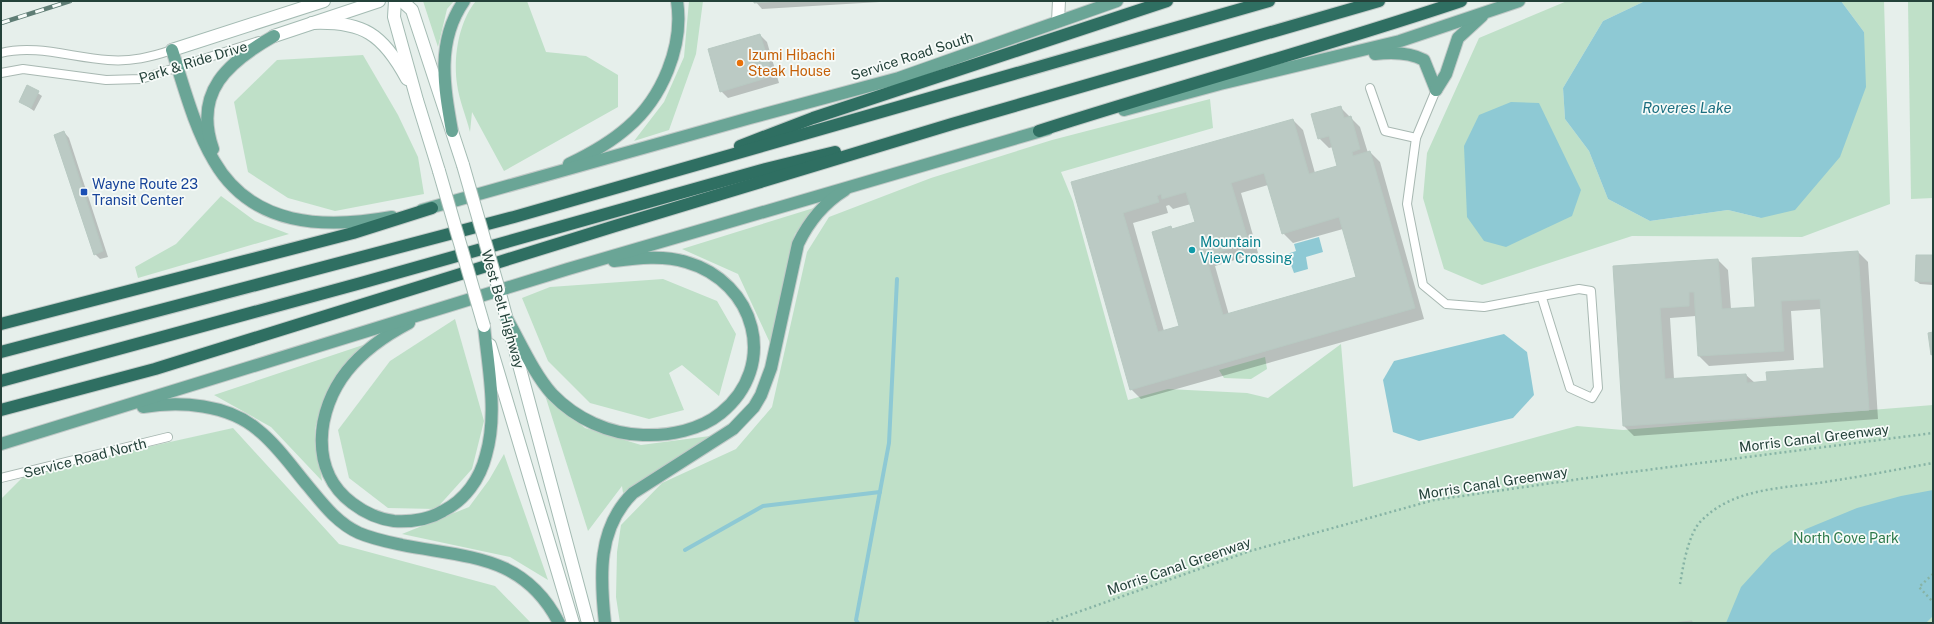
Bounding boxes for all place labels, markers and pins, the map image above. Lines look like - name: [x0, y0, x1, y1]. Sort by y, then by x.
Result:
- place label: Izumi Hibachi Steak House: [748, 47, 835, 79]
- marker: Izumi Hibachi Steak House: [735, 58, 745, 68]
- place label: Wayne Route 23 Transit Center: [92, 176, 198, 208]
- marker: Wayne Route 23 Transit Center: [79, 187, 89, 197]
- place label: Mountain View Crossing: [1200, 234, 1293, 266]
- marker: Mountain View Crossing: [1187, 245, 1197, 255]

